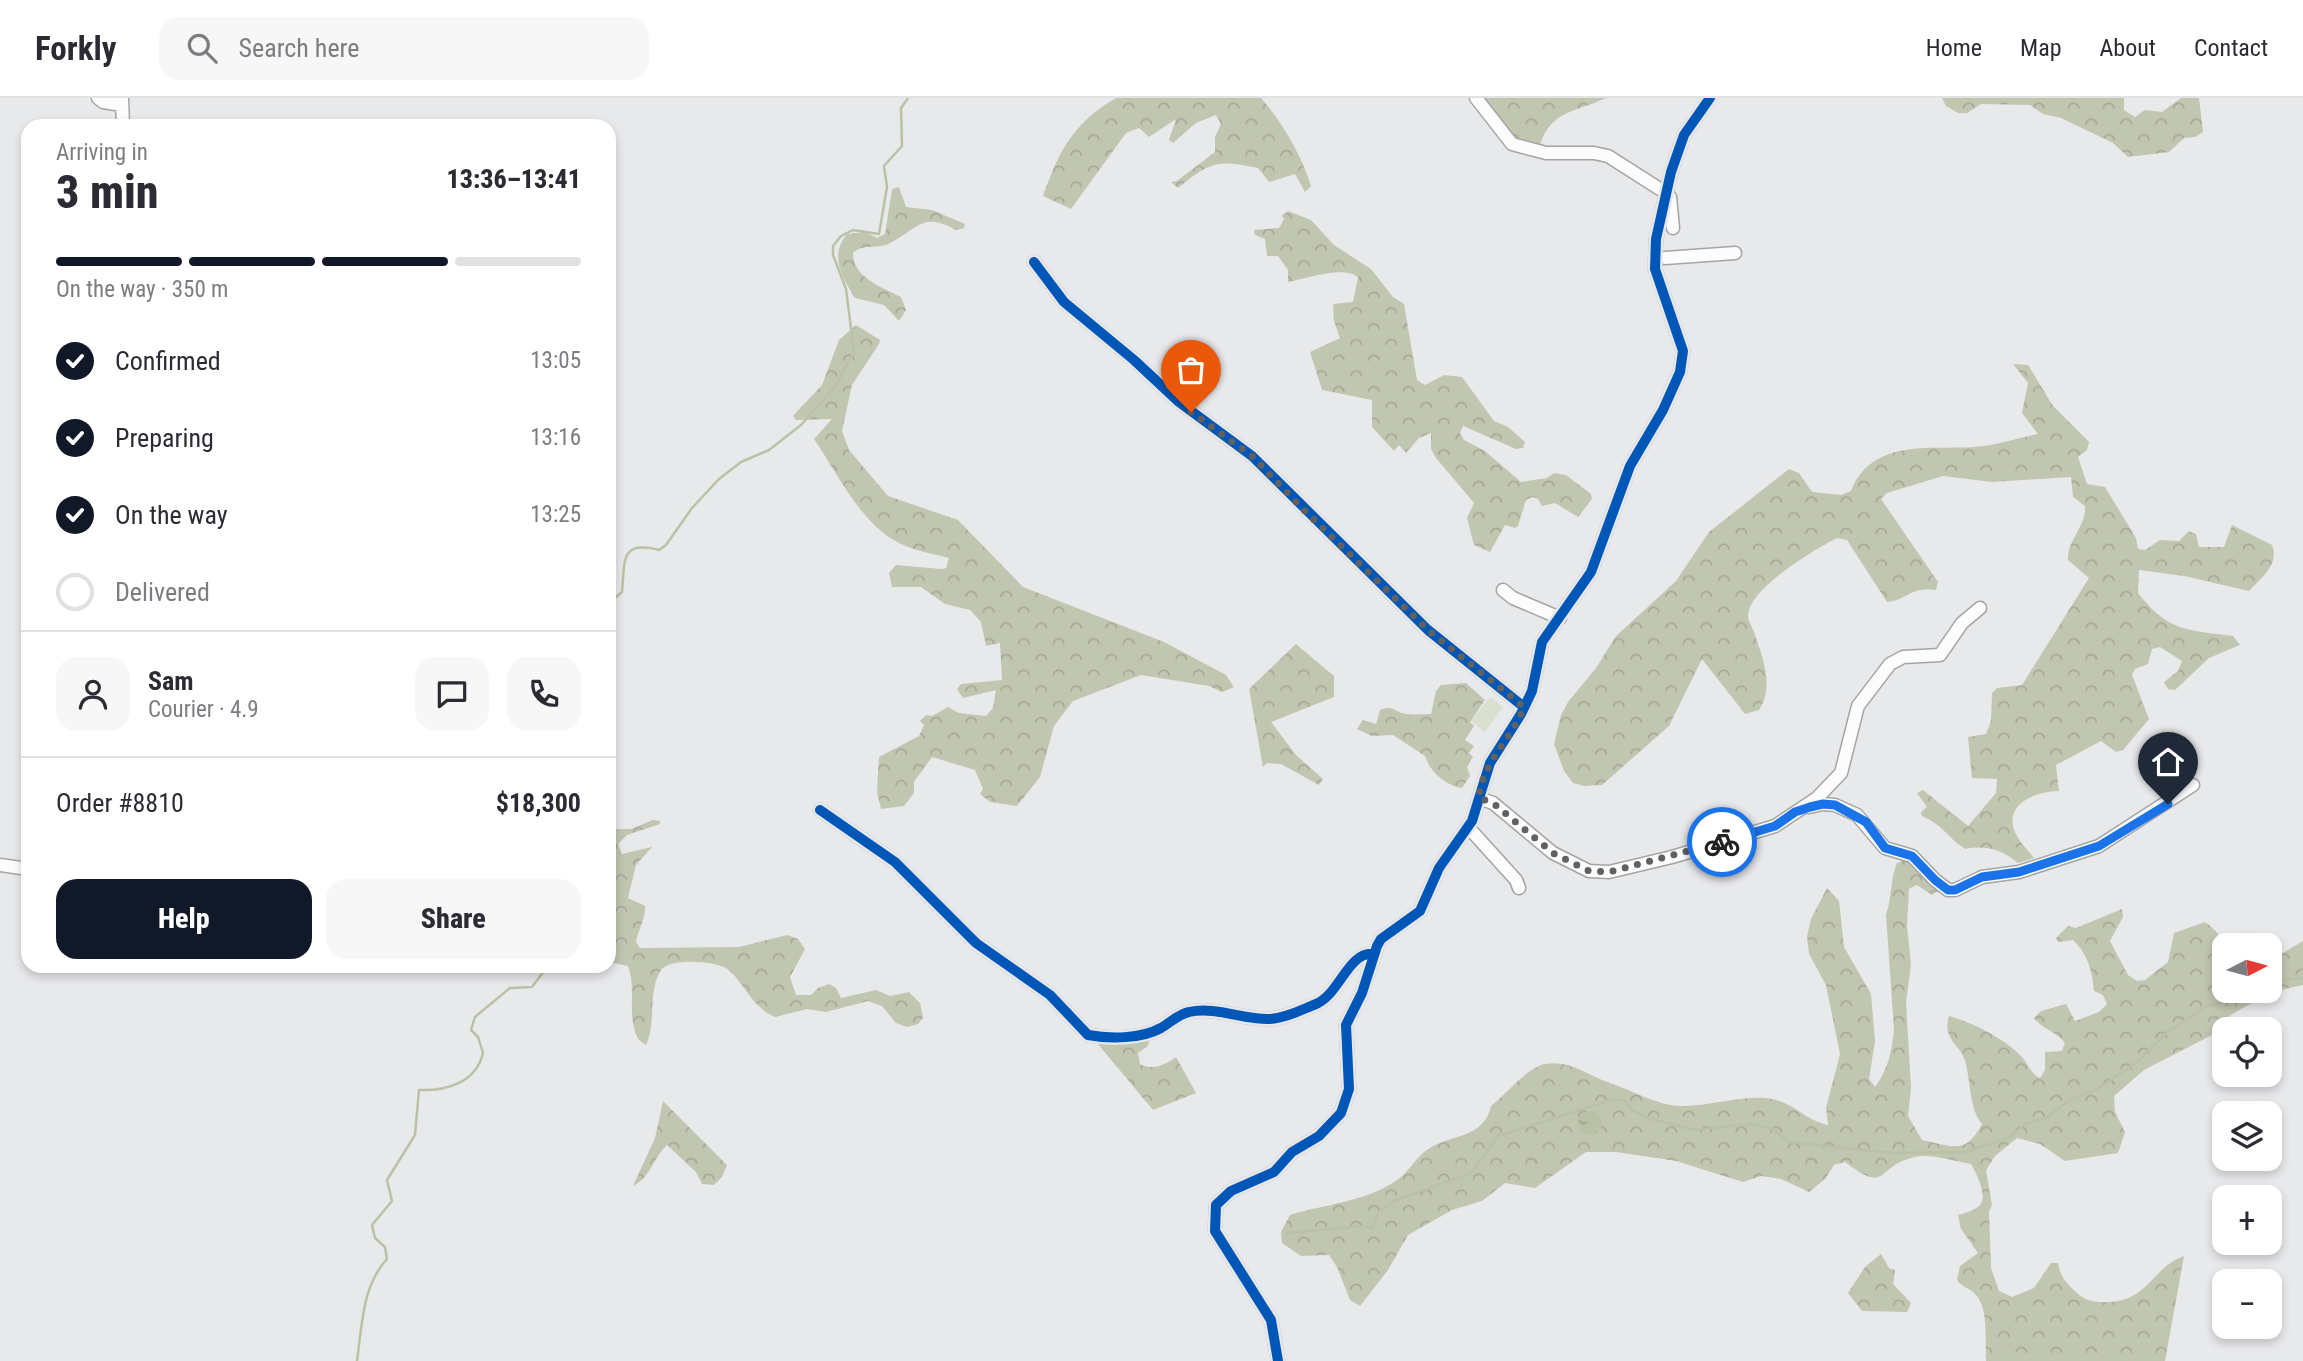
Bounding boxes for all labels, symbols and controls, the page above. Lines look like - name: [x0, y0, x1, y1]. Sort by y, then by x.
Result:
- search box: [159, 17, 649, 80]
- text: Forkly: [35, 29, 117, 68]
- icon: search: [183, 29, 221, 67]
- text: Search here: [239, 33, 359, 63]
- text: Home: [1926, 34, 1982, 62]
- text: Map: [2020, 34, 2062, 62]
- text: About: [2100, 34, 2156, 62]
- text: Contact: [2194, 34, 2268, 62]
- text: Arriving in: [56, 139, 148, 166]
- text: 13:36–13:41: [447, 164, 581, 194]
- text: 3 min: [56, 165, 159, 219]
- text: On the way · 350 m: [56, 276, 228, 303]
- pin: [1161, 340, 1221, 412]
- icon: check: [56, 342, 94, 380]
- text: Confirmed: [115, 346, 221, 376]
- text: 13:05: [530, 347, 581, 374]
- icon: bag: [1172, 351, 1210, 389]
- icon: check: [56, 419, 94, 457]
- text: Preparing: [115, 423, 214, 453]
- text: 13:16: [530, 424, 581, 451]
- icon: check: [56, 496, 94, 534]
- text: On the way: [115, 500, 228, 530]
- text: 13:25: [530, 501, 581, 528]
- text: Delivered: [115, 577, 210, 607]
- button: person: [56, 657, 130, 731]
- button: chat: [415, 657, 489, 731]
- button: phone: [507, 657, 581, 731]
- text: Sam: [148, 666, 194, 696]
- text: Courier · 4.9: [148, 696, 259, 723]
- pin: [2138, 732, 2198, 804]
- icon: home: [2149, 743, 2187, 781]
- text: Order #8810: [56, 788, 184, 818]
- text: $18,300: [496, 788, 581, 818]
- courier: [1687, 807, 1757, 877]
- icon: bike: [1703, 823, 1741, 861]
- button: Help: [56, 879, 312, 959]
- button: Share: [326, 879, 581, 959]
- north arrow: [2212, 933, 2282, 1003]
- map controls: [2212, 933, 2282, 1339]
- button: locate: [2212, 1017, 2282, 1087]
- button: layers: [2212, 1101, 2282, 1171]
- button: +: [2212, 1185, 2282, 1255]
- button: −: [2212, 1269, 2282, 1339]

